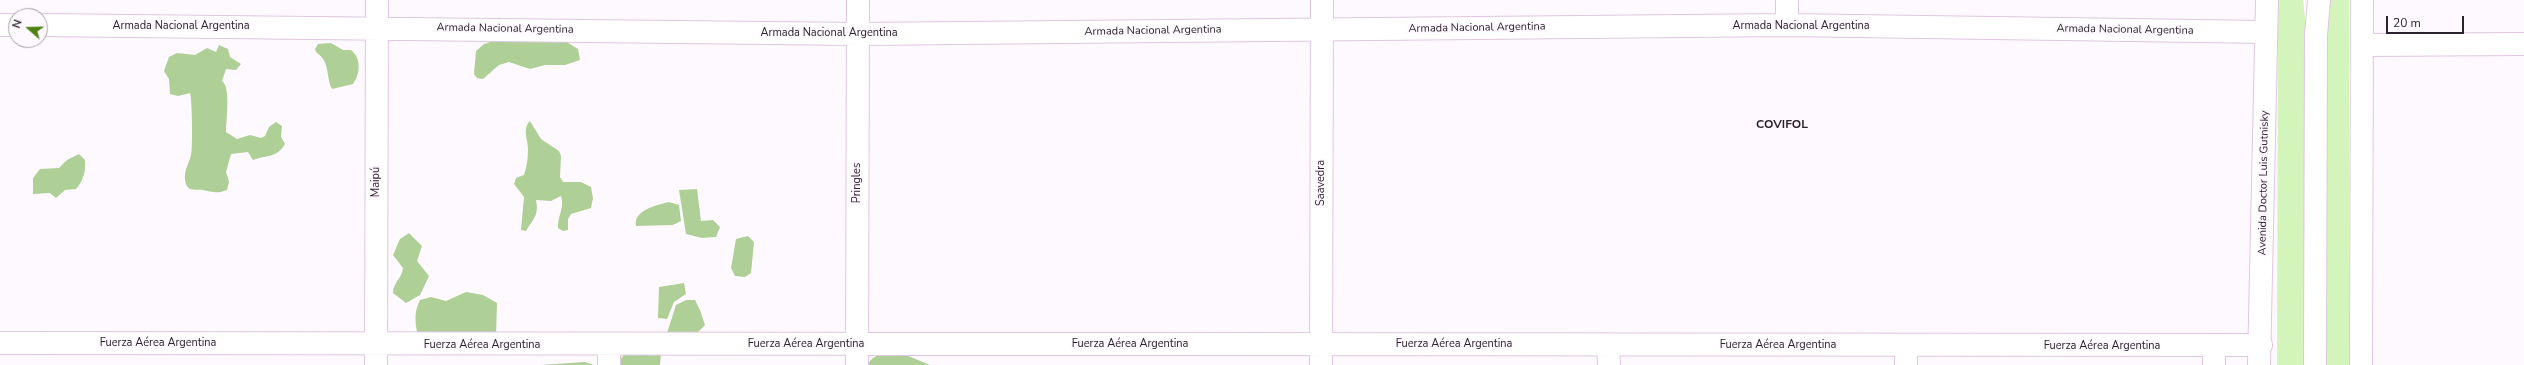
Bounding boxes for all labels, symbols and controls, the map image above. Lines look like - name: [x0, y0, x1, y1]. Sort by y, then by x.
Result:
- north arrow: [8, 8, 48, 48]
- scale bar: [2388, 8, 2466, 34]
- text: 20 m: [2393, 15, 2421, 31]
- text: N: [9, 18, 26, 31]
- street label: Armada Nacional Argentina: [112, 19, 250, 33]
- street label: Armada Nacional Argentina: [1732, 19, 1870, 33]
- street label: Armada Nacional Argentina: [1408, 20, 1546, 36]
- street label: Armada Nacional Argentina: [436, 21, 574, 37]
- street label: Armada Nacional Argentina: [2056, 22, 2194, 38]
- street label: Armada Nacional Argentina: [1084, 23, 1222, 39]
- street label: Armada Nacional Argentina: [760, 26, 898, 40]
- street label: Avenida Doctor Luis Gutnisky: [2256, 110, 2272, 256]
- district label: COVIFOL: [1756, 118, 1808, 132]
- street label: Saavedra: [1314, 160, 1328, 206]
- street label: Pringles: [850, 163, 864, 203]
- street label: Maipú: [369, 167, 383, 197]
- street label: Fuerza Aérea Argentina: [100, 336, 216, 350]
- street label: Fuerza Aérea Argentina: [748, 337, 864, 351]
- street label: Fuerza Aérea Argentina: [1072, 337, 1188, 351]
- street label: Fuerza Aérea Argentina: [1396, 337, 1512, 351]
- street label: Fuerza Aérea Argentina: [424, 338, 540, 352]
- street label: Fuerza Aérea Argentina: [1720, 338, 1836, 352]
- street label: Fuerza Aérea Argentina: [2044, 339, 2160, 353]

